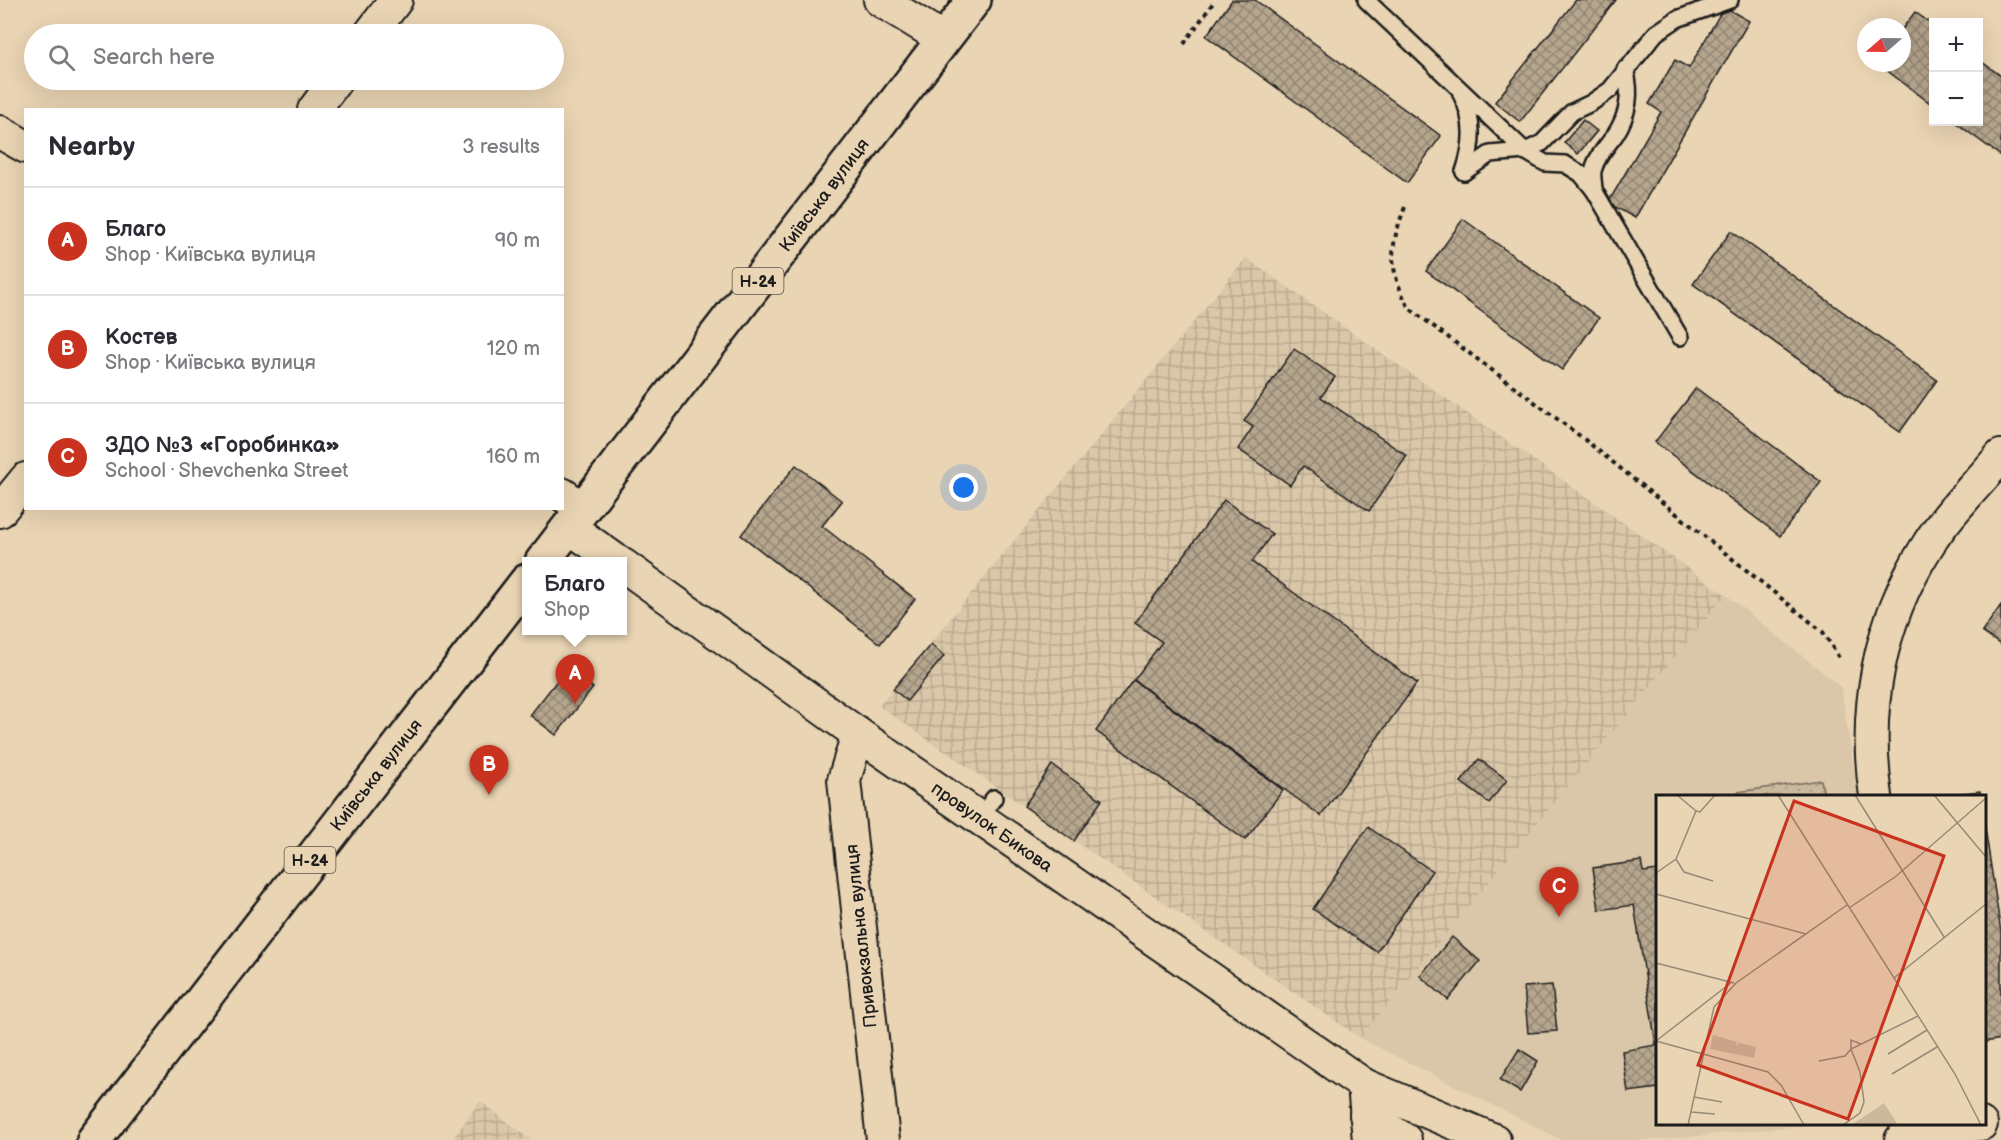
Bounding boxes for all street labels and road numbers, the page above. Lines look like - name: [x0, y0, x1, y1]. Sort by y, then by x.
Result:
- street label: Київська вулиця: [775, 134, 874, 256]
- road number: Н-24: [732, 268, 783, 294]
- street label: Київська вулиця: [326, 715, 427, 836]
- street label: провулок Бикова: [927, 778, 1057, 877]
- street label: Привокзальна вулиця: [841, 843, 882, 1029]
- road number: Н-24: [284, 847, 336, 873]

